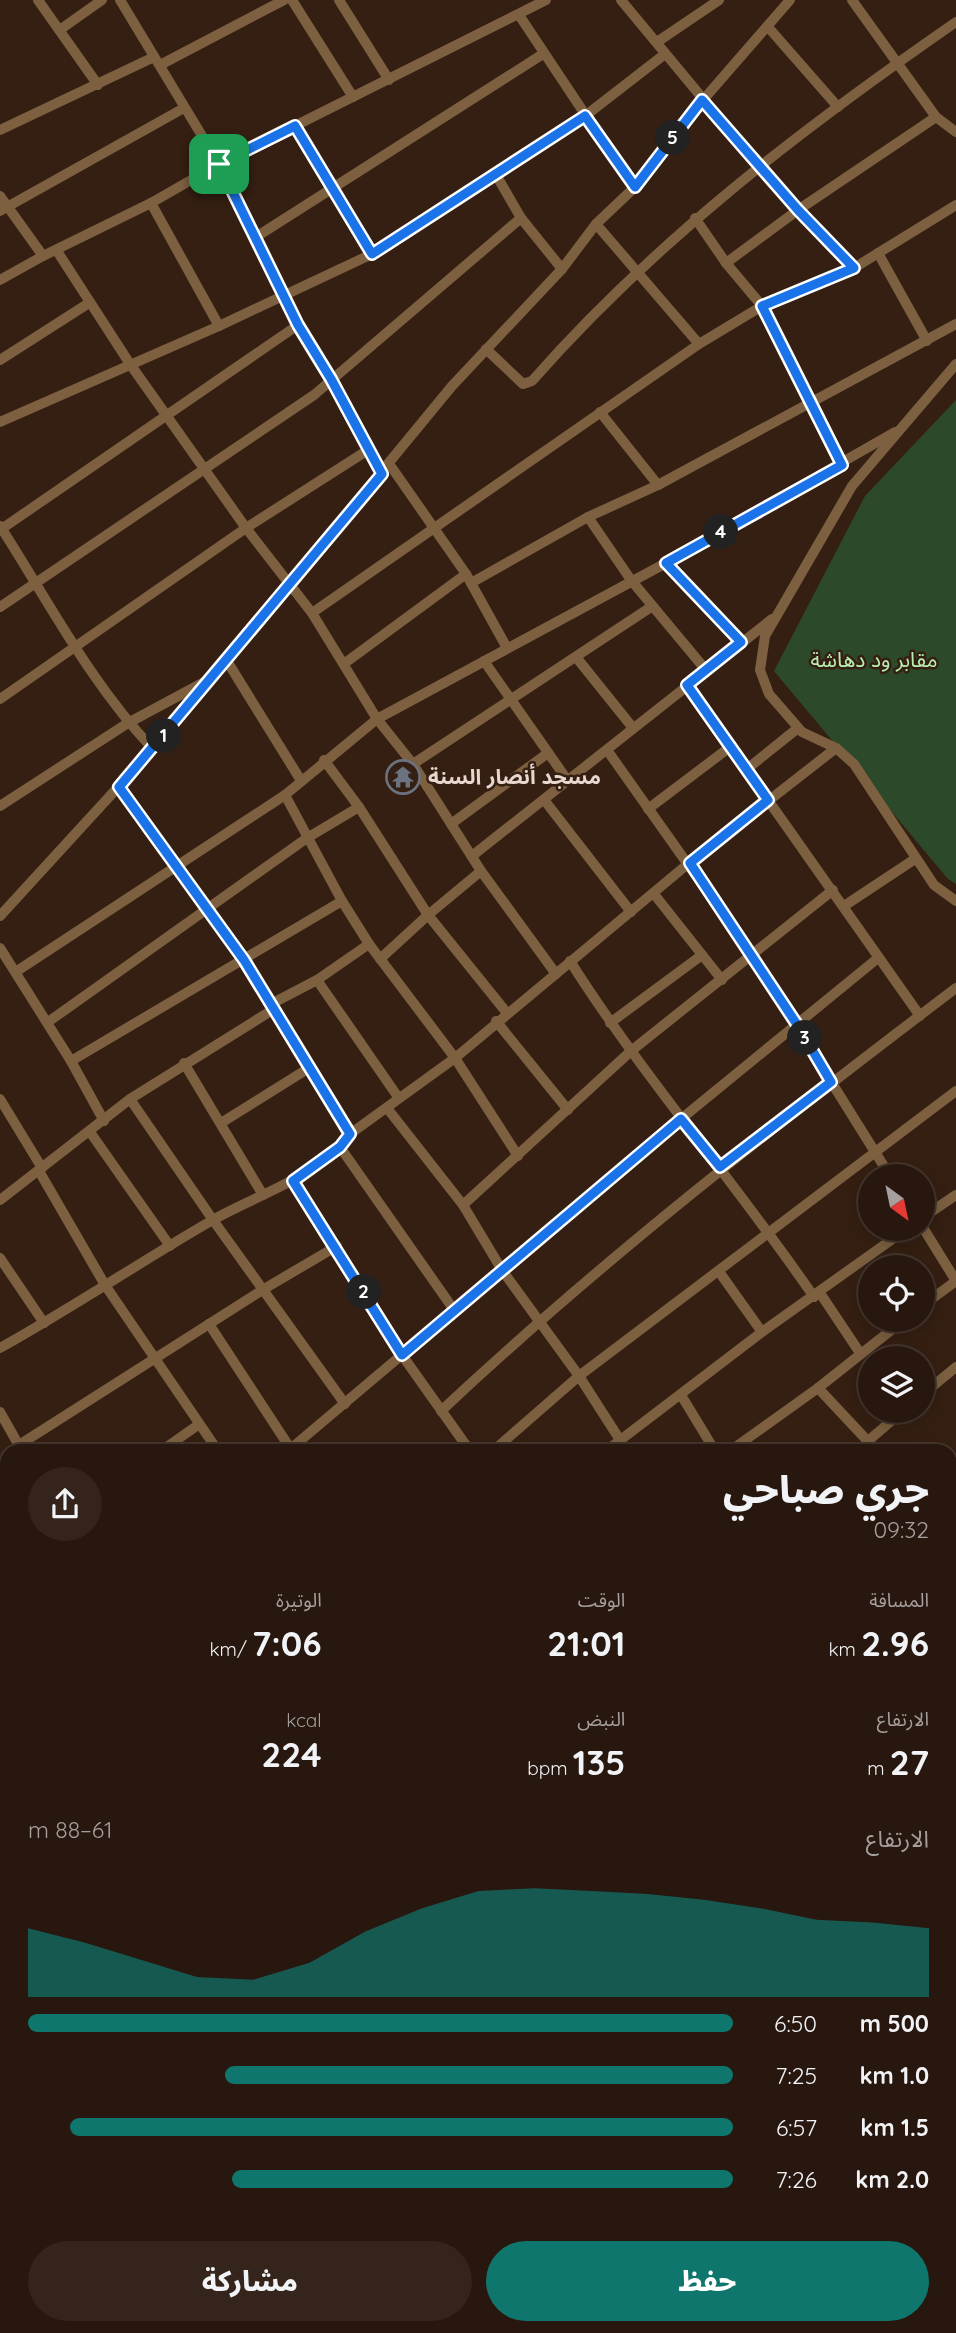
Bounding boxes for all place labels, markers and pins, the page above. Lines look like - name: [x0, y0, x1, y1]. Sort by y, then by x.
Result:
- pin: 5: [656, 120, 690, 156]
- pin: [189, 134, 249, 194]
- pin: 4: [704, 514, 738, 550]
- pin: 1: [146, 718, 182, 754]
- temple icon: مسجد أنصار السنة: [384, 758, 422, 796]
- place label: مسجد أنصار السنة: [428, 763, 601, 789]
- pin: 3: [788, 1020, 822, 1056]
- pin: 2: [346, 1274, 382, 1310]

